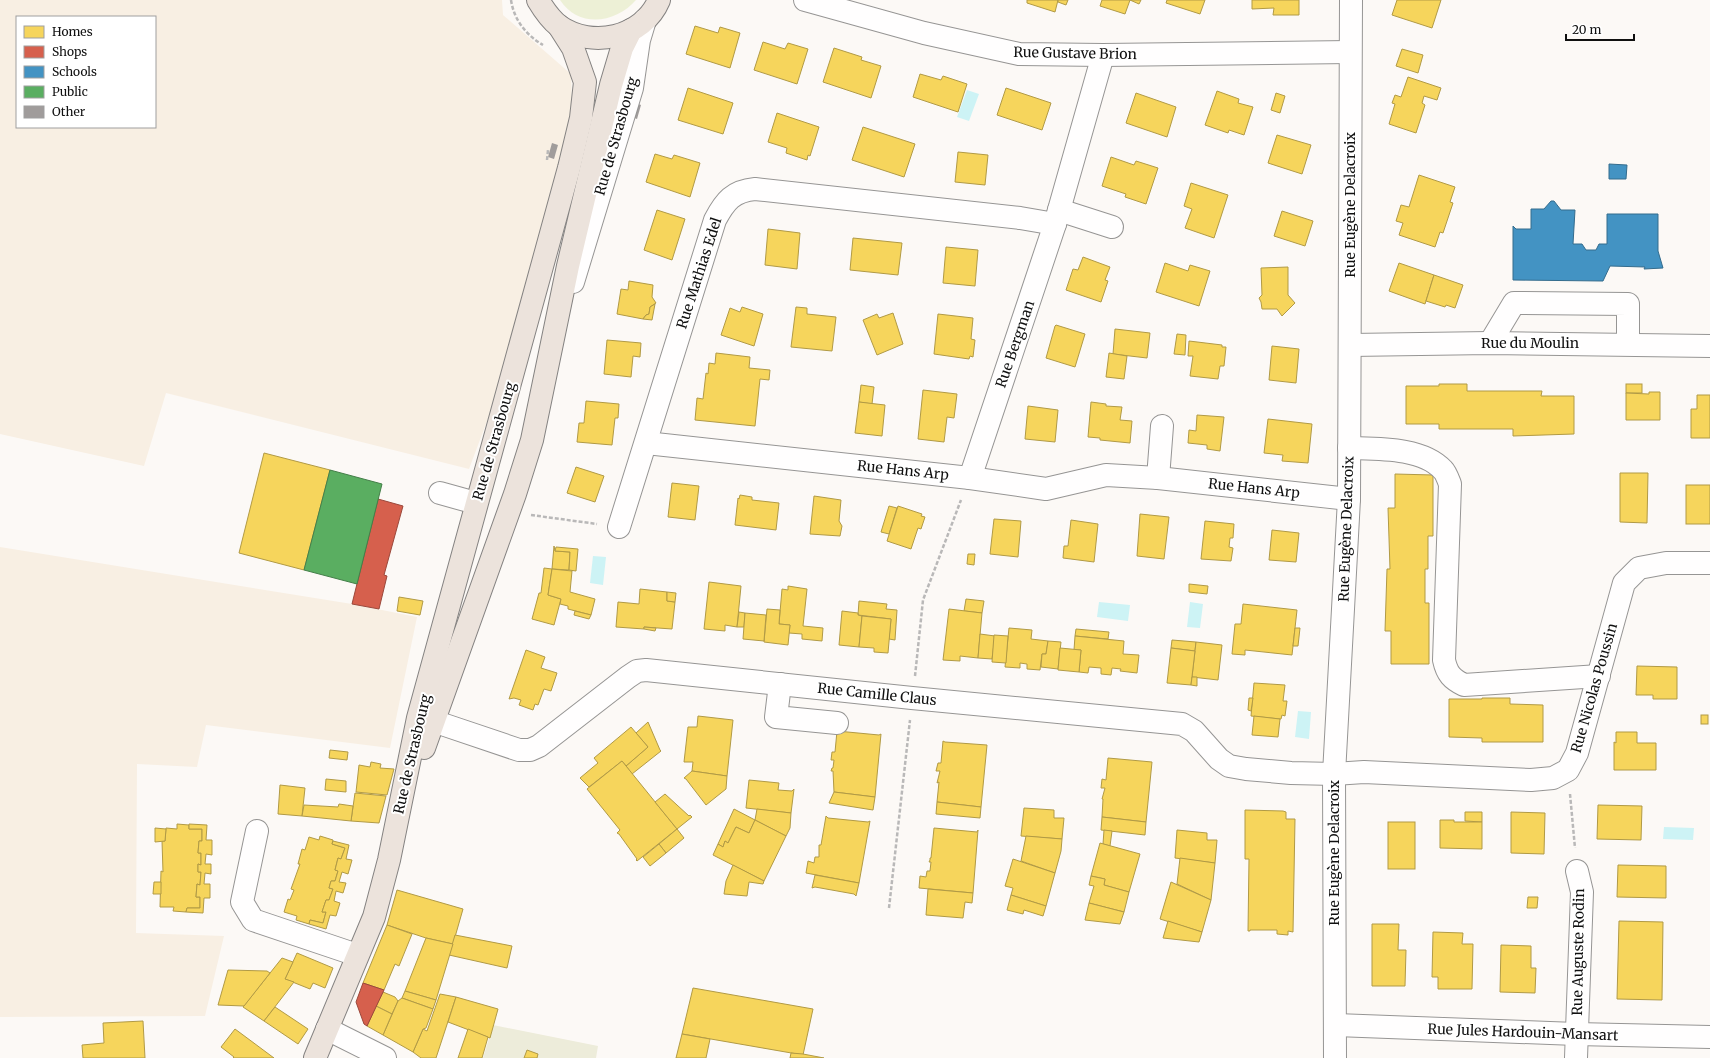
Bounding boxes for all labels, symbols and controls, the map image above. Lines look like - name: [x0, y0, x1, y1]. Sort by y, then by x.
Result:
- legend: [16, 16, 156, 128]
- scale bar: [1566, 16, 1634, 42]
- text: 20 m: [1572, 22, 1601, 37]
- text: Homes: [52, 24, 93, 39]
- street label: Rue Gustave Brion: [1013, 43, 1137, 63]
- text: Shops: [52, 44, 87, 59]
- text: Schools: [52, 64, 97, 79]
- street label: Rue de Strasbourg: [590, 74, 642, 197]
- text: Public: [52, 84, 88, 99]
- text: Other: [52, 104, 86, 119]
- street label: Rue Eugène Delacroix: [1341, 131, 1359, 278]
- street label: Rue Mathias Edel: [672, 214, 726, 331]
- street label: Rue Bergman: [992, 298, 1038, 390]
- street label: Rue du Moulin: [1481, 334, 1579, 352]
- street label: Rue de Strasbourg: [468, 379, 520, 502]
- street label: Rue Eugène Delacroix: [1334, 455, 1358, 602]
- street label: Rue Hans Arp: [856, 456, 950, 484]
- street label: Rue Hans Arp: [1207, 474, 1301, 502]
- street label: Rue Nicolas Poussin: [1567, 621, 1621, 755]
- street label: Rue Camille Claus: [817, 679, 938, 709]
- street label: Rue de Strasbourg: [389, 692, 435, 816]
- street label: Rue Eugène Delacroix: [1325, 779, 1343, 926]
- street label: Rue Auguste Rodin: [1568, 888, 1588, 1016]
- street label: Rue Jules Hardouin-Mansart: [1427, 1020, 1619, 1044]

